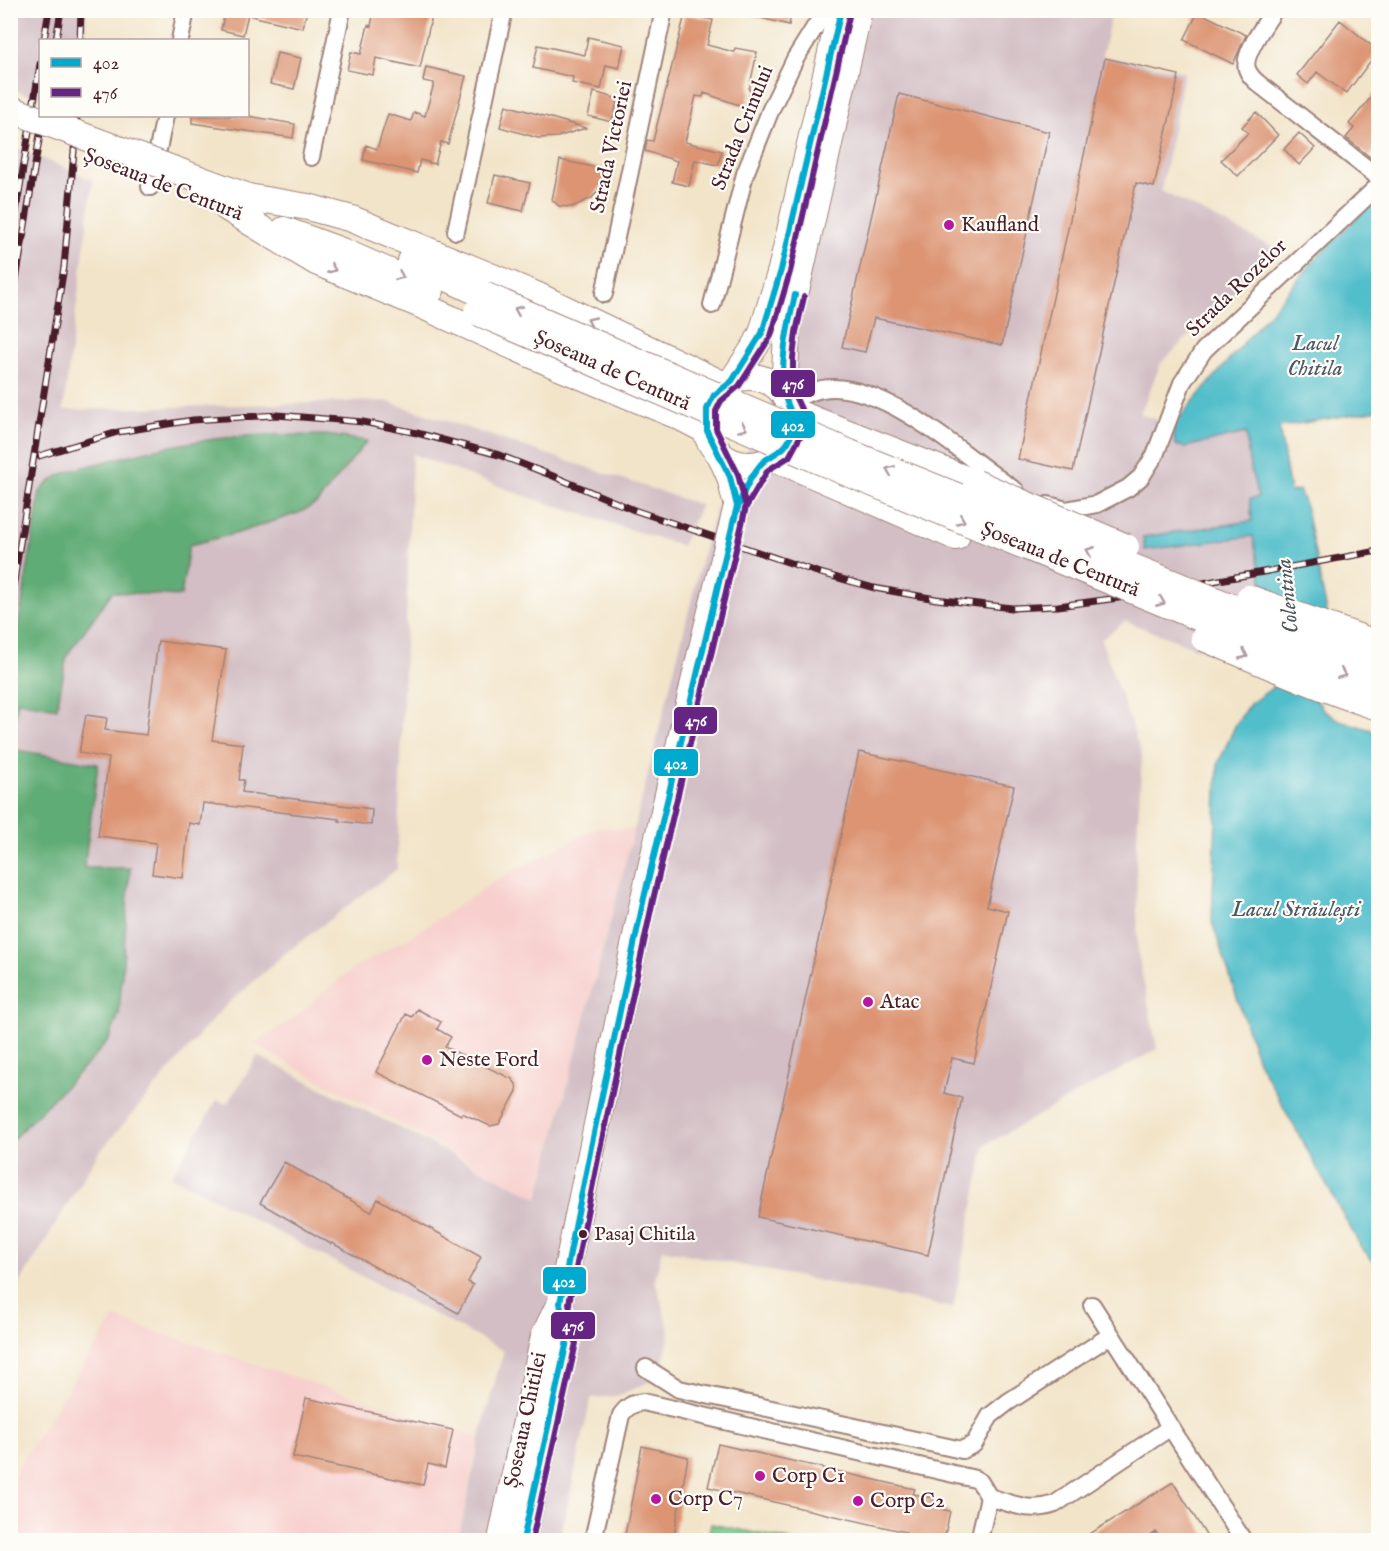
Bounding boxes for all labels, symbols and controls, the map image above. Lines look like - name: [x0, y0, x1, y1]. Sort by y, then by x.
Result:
- legend: [39, 39, 249, 117]
- text: 402: [93, 53, 119, 76]
- street label: Strada Crinului: [706, 62, 780, 194]
- street label: Strada Victoriei: [585, 78, 639, 216]
- text: 476: [93, 83, 118, 106]
- street label: Șoseaua de Centură: [79, 142, 247, 228]
- place label: Kaufland: [961, 212, 1040, 239]
- marker: Kaufland: [942, 218, 956, 232]
- street label: Strada Rozelor: [1181, 233, 1294, 343]
- one-way arrow: [326, 262, 337, 274]
- one-way arrow: [393, 269, 404, 281]
- one-way arrow: [514, 305, 525, 317]
- one-way arrow: [586, 316, 597, 328]
- street label: Șoseaua de Centură: [529, 324, 695, 418]
- water label: Lacul Chitila: [1288, 330, 1343, 383]
- line badge: 476: [770, 369, 816, 398]
- text: 476: [782, 375, 805, 395]
- line badge: 402: [770, 410, 816, 439]
- text: 402: [781, 417, 805, 437]
- one-way arrow: [736, 420, 747, 432]
- one-way arrow: [885, 465, 896, 477]
- one-way arrow: [955, 513, 966, 525]
- street label: Șoseaua de Centură: [977, 516, 1144, 604]
- one-way arrow: [1086, 546, 1097, 558]
- water label: Colentina: [1270, 557, 1306, 635]
- one-way arrow: [1154, 595, 1165, 607]
- one-way arrow: [1237, 648, 1248, 660]
- one-way arrow: [1336, 667, 1347, 679]
- line badge: 476: [673, 706, 718, 735]
- text: 476: [685, 712, 708, 732]
- line badge: 402: [653, 748, 699, 777]
- text: 402: [664, 755, 688, 775]
- water label: Lacul Străulești: [1231, 896, 1362, 924]
- place label: Atac: [879, 989, 920, 1016]
- marker: Atac: [861, 995, 875, 1009]
- place label: Neste Ford: [439, 1047, 539, 1074]
- marker: Neste Ford: [420, 1053, 434, 1067]
- place label: Pasaj Chitila: [594, 1222, 696, 1247]
- marker: Pasaj Chitila: [577, 1228, 589, 1240]
- line badge: 402: [542, 1266, 587, 1295]
- text: 402: [552, 1273, 576, 1293]
- line badge: 476: [550, 1311, 596, 1340]
- text: 476: [562, 1317, 585, 1337]
- street label: Șoseaua Chitilei: [498, 1350, 554, 1490]
- place label: Corp C1: [772, 1463, 845, 1490]
- marker: Corp C1: [753, 1469, 767, 1483]
- place label: Corp C7: [668, 1486, 743, 1513]
- place label: Corp C2: [870, 1488, 945, 1515]
- marker: Corp C7: [649, 1492, 663, 1506]
- marker: Corp C2: [851, 1494, 865, 1508]

